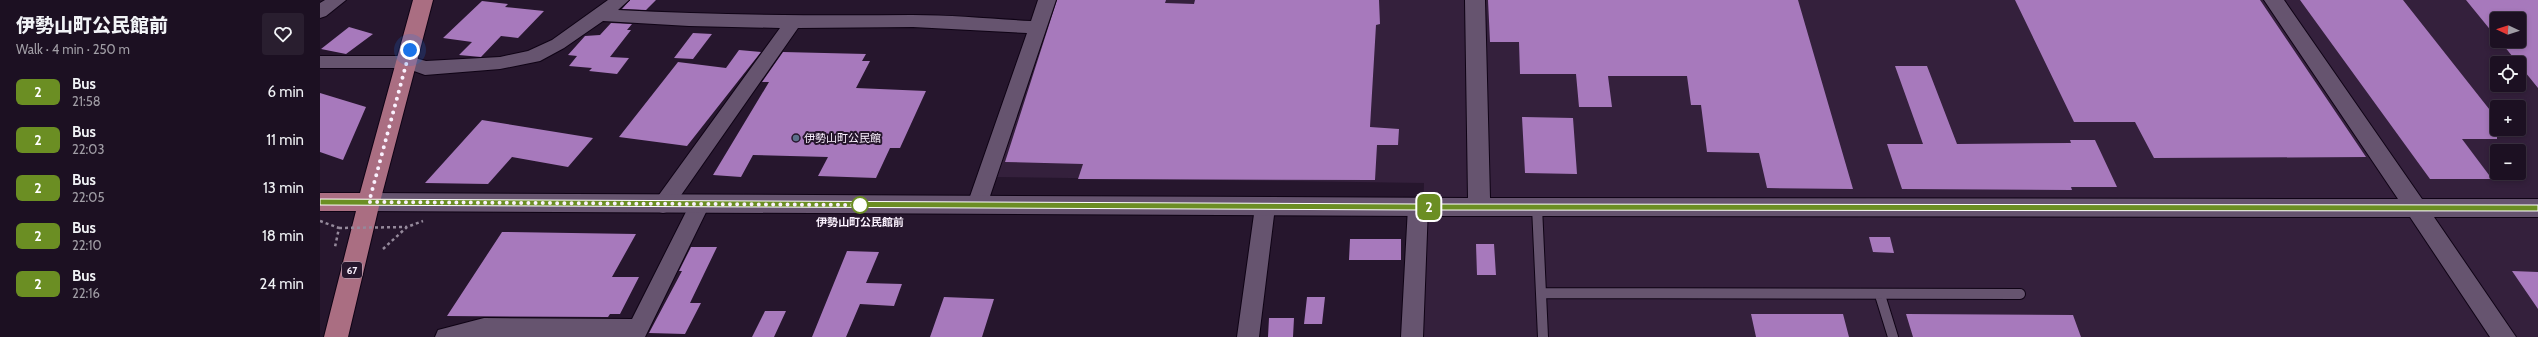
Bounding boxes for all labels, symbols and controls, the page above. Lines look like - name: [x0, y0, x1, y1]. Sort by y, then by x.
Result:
- north arrow: [2490, 12, 2526, 48]
- map controls: [2490, 12, 2526, 180]
- button: heart: [262, 13, 304, 55]
- text: 伊勢山町公民館前: [16, 14, 168, 37]
- your location: [400, 40, 420, 60]
- text: Walk · 4 min · 250 m: [16, 41, 130, 57]
- button: locate: [2490, 56, 2526, 92]
- text: Bus: [72, 75, 96, 93]
- text: 2: [34, 83, 42, 101]
- text: 6 min: [267, 83, 304, 101]
- text: 21:58: [72, 93, 101, 109]
- button: +: [2490, 100, 2526, 136]
- text: Bus: [72, 123, 96, 141]
- text: 2: [34, 131, 42, 149]
- text: 11 min: [266, 131, 304, 149]
- place label: 伊勢山町公民館: [804, 131, 881, 145]
- marker: 伊勢山町公民館: [791, 133, 801, 143]
- text: 22:03: [72, 141, 104, 157]
- button: −: [2490, 144, 2526, 180]
- text: Bus: [72, 171, 96, 189]
- text: 2: [34, 179, 42, 197]
- text: 13 min: [263, 179, 304, 197]
- text: 22:05: [72, 189, 104, 205]
- line badge: 2: [1416, 194, 1442, 220]
- marker: 伊勢山町公民館前: [851, 196, 869, 214]
- text: 2: [1425, 198, 1433, 216]
- place label: 伊勢山町公民館前: [816, 215, 904, 229]
- text: Bus: [72, 219, 96, 237]
- text: 2: [34, 227, 42, 245]
- text: 18 min: [262, 227, 304, 245]
- text: 22:10: [72, 237, 102, 253]
- road number: 67: [342, 262, 362, 278]
- text: Bus: [72, 267, 96, 285]
- text: 2: [34, 275, 42, 293]
- text: 24 min: [259, 275, 304, 293]
- text: 22:16: [72, 285, 100, 301]

